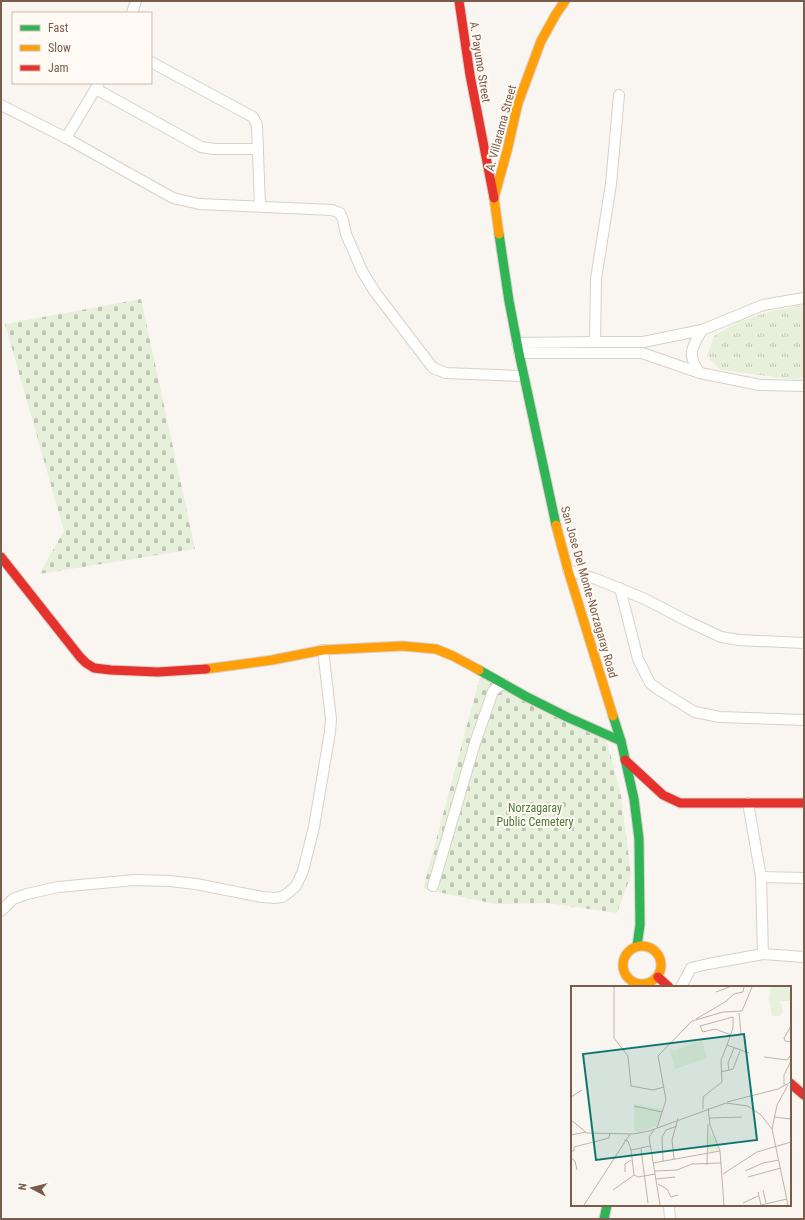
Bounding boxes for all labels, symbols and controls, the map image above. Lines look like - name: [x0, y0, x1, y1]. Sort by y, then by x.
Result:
- legend: [12, 12, 152, 84]
- street label: A. Payumo Street: [467, 20, 493, 104]
- text: Fast: [48, 21, 69, 35]
- text: Slow: [48, 41, 71, 55]
- text: Jam: [48, 61, 69, 75]
- street label: A. Villarama Street: [483, 83, 519, 173]
- street label: San Jose Del Monte-Norzagaray Road: [558, 505, 620, 680]
- park label: Norzagaray Public Cemetery: [496, 801, 574, 829]
- inset map: [571, 986, 791, 1206]
- north arrow: [12, 1168, 52, 1208]
- text: N: [16, 1182, 29, 1191]

